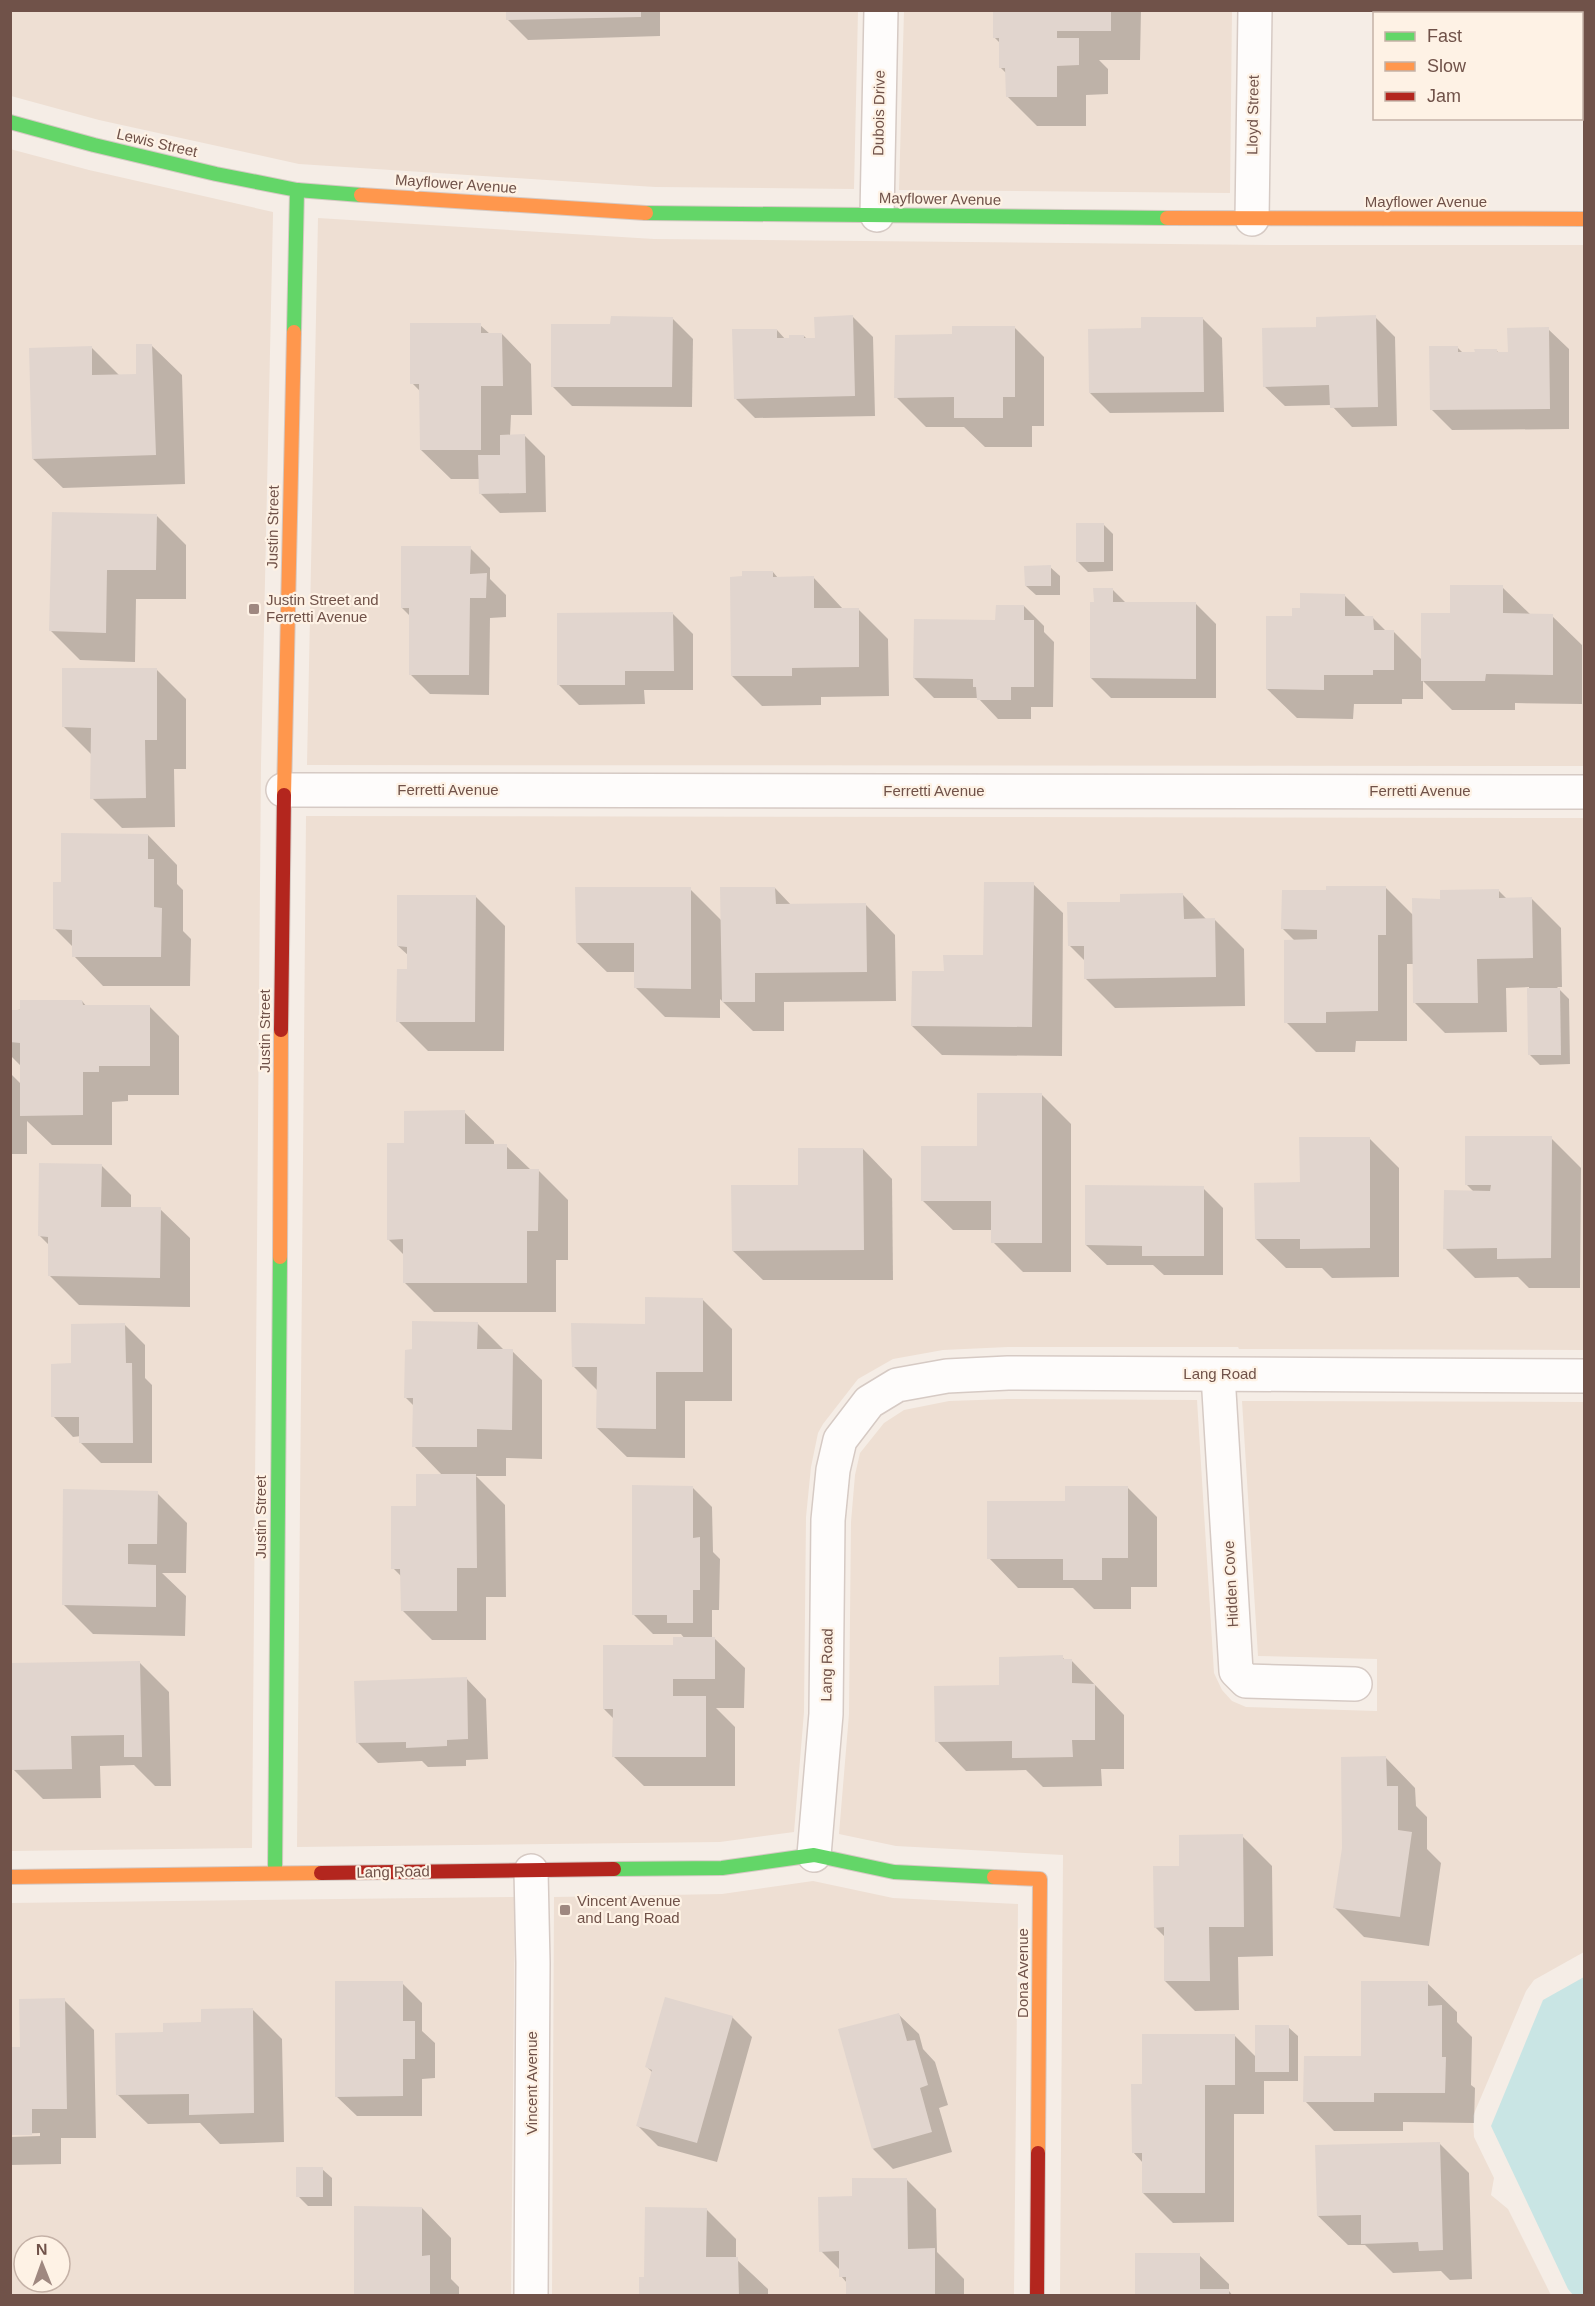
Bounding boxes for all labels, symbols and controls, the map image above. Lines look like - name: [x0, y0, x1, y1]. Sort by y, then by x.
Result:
- legend: [1373, 12, 1583, 120]
- text: Fast: [1427, 26, 1462, 46]
- text: Slow: [1427, 56, 1467, 76]
- street label: Dubois Drive: [869, 70, 888, 156]
- street label: Lloyd Street: [1243, 74, 1262, 155]
- text: Jam: [1427, 86, 1461, 106]
- street label: Lewis Street: [115, 125, 200, 160]
- street label: Mayflower Avenue: [394, 171, 518, 196]
- street label: Mayflower Avenue: [879, 189, 1001, 208]
- street label: Mayflower Avenue: [1365, 193, 1487, 210]
- street label: Justin Street: [263, 484, 282, 569]
- place label: Justin Street and Ferretti Avenue: [266, 591, 379, 625]
- marker: Justin Street and Ferretti Avenue: [247, 602, 261, 616]
- street label: Ferretti Avenue: [397, 781, 499, 798]
- street label: Ferretti Avenue: [883, 782, 985, 799]
- street label: Ferretti Avenue: [1369, 782, 1471, 799]
- street label: Justin Street: [256, 988, 273, 1073]
- street label: Lang Road: [1183, 1365, 1257, 1382]
- street label: Justin Street: [252, 1474, 269, 1559]
- street label: Hidden Cove: [1220, 1540, 1241, 1628]
- street label: Lang Road: [817, 1628, 836, 1702]
- street label: Lang Road: [356, 1862, 430, 1881]
- place label: Vincent Avenue and Lang Road: [577, 1892, 681, 1926]
- marker: Vincent Avenue and Lang Road: [558, 1903, 572, 1917]
- street label: Dona Avenue: [1014, 1928, 1031, 2018]
- street label: Vincent Avenue: [523, 2031, 540, 2135]
- north arrow: [12, 2234, 72, 2294]
- text: N: [36, 2241, 48, 2258]

